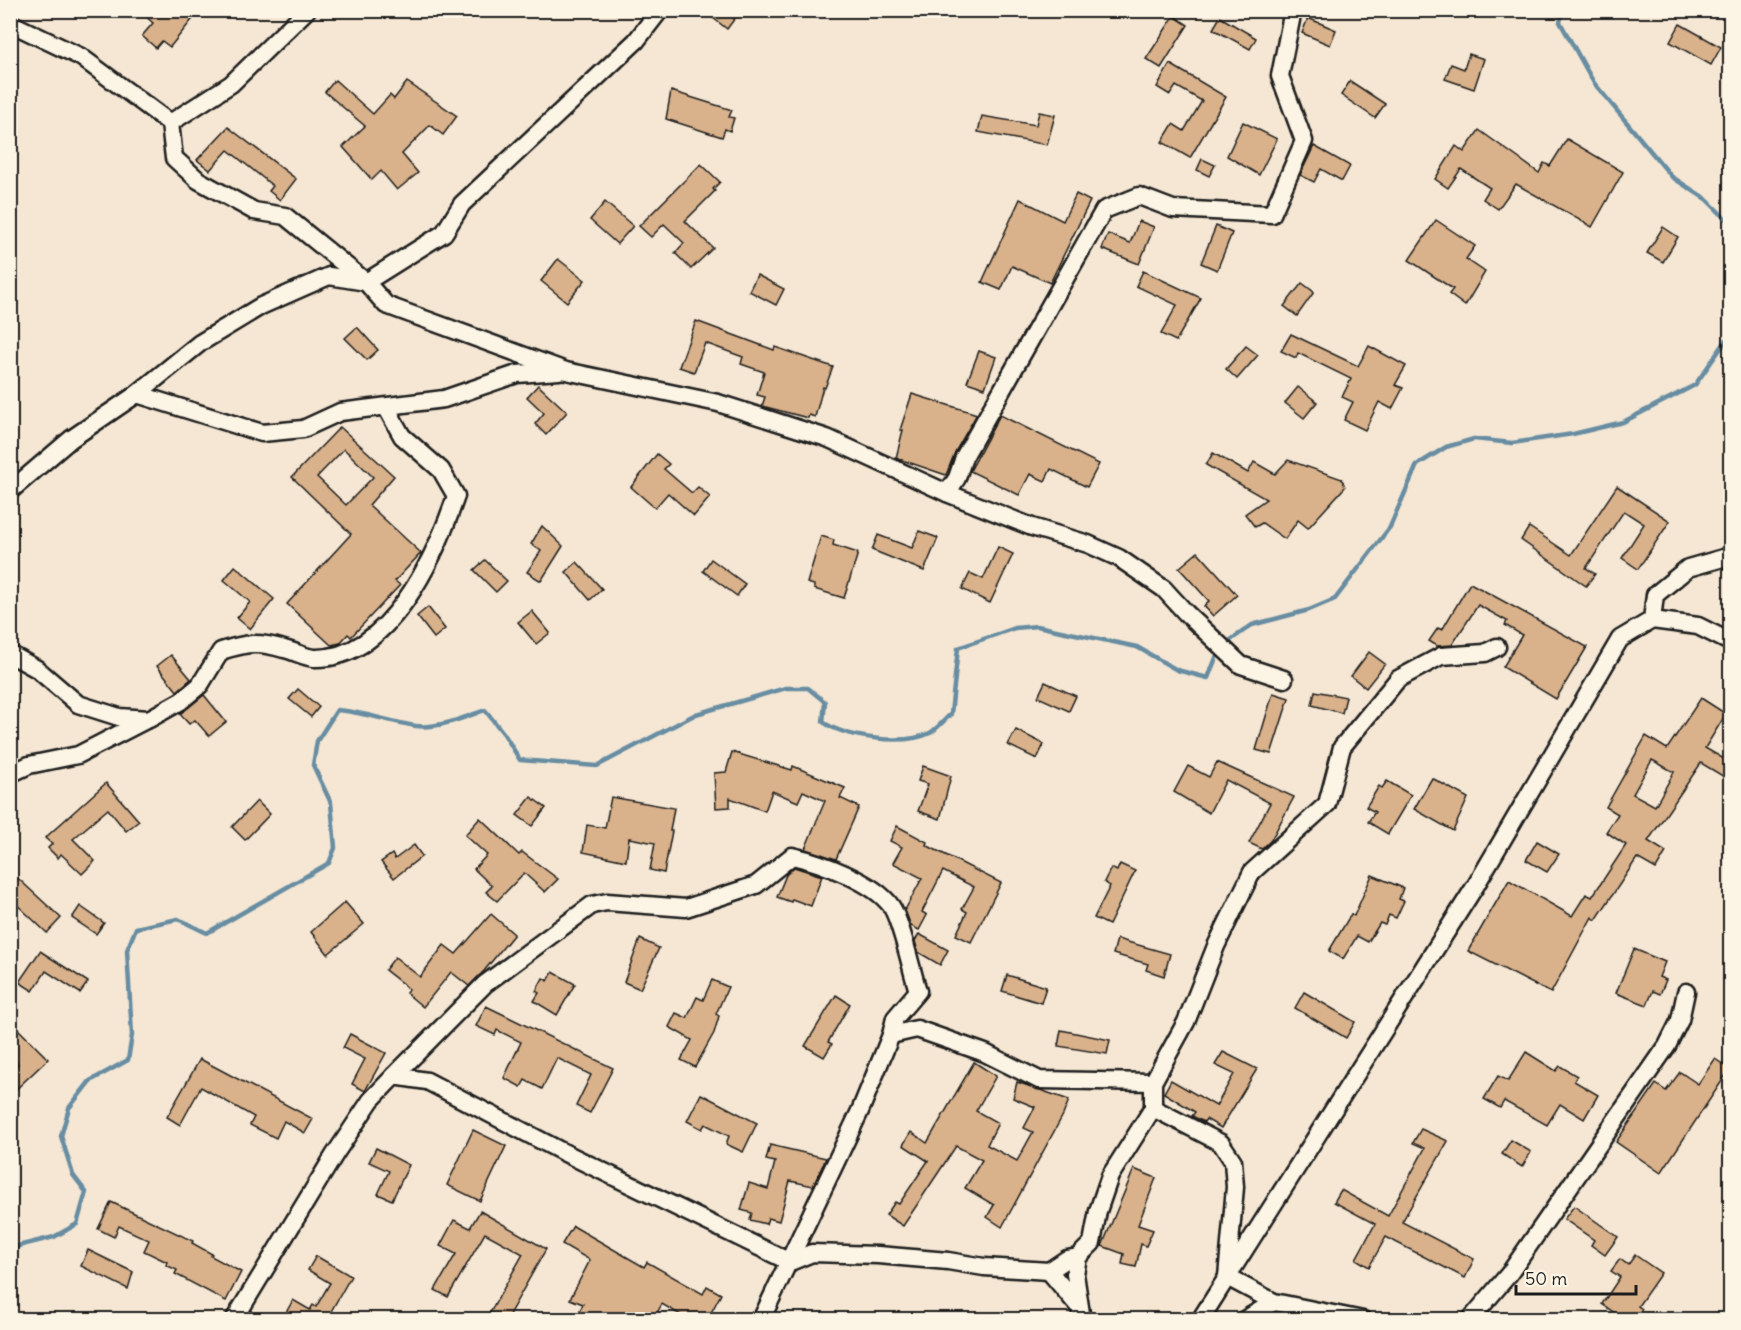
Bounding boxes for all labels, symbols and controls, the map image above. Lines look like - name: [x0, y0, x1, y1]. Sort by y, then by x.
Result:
- scale bar: [1516, 1258, 1636, 1296]
- text: 50 m: [1525, 1267, 1567, 1290]

